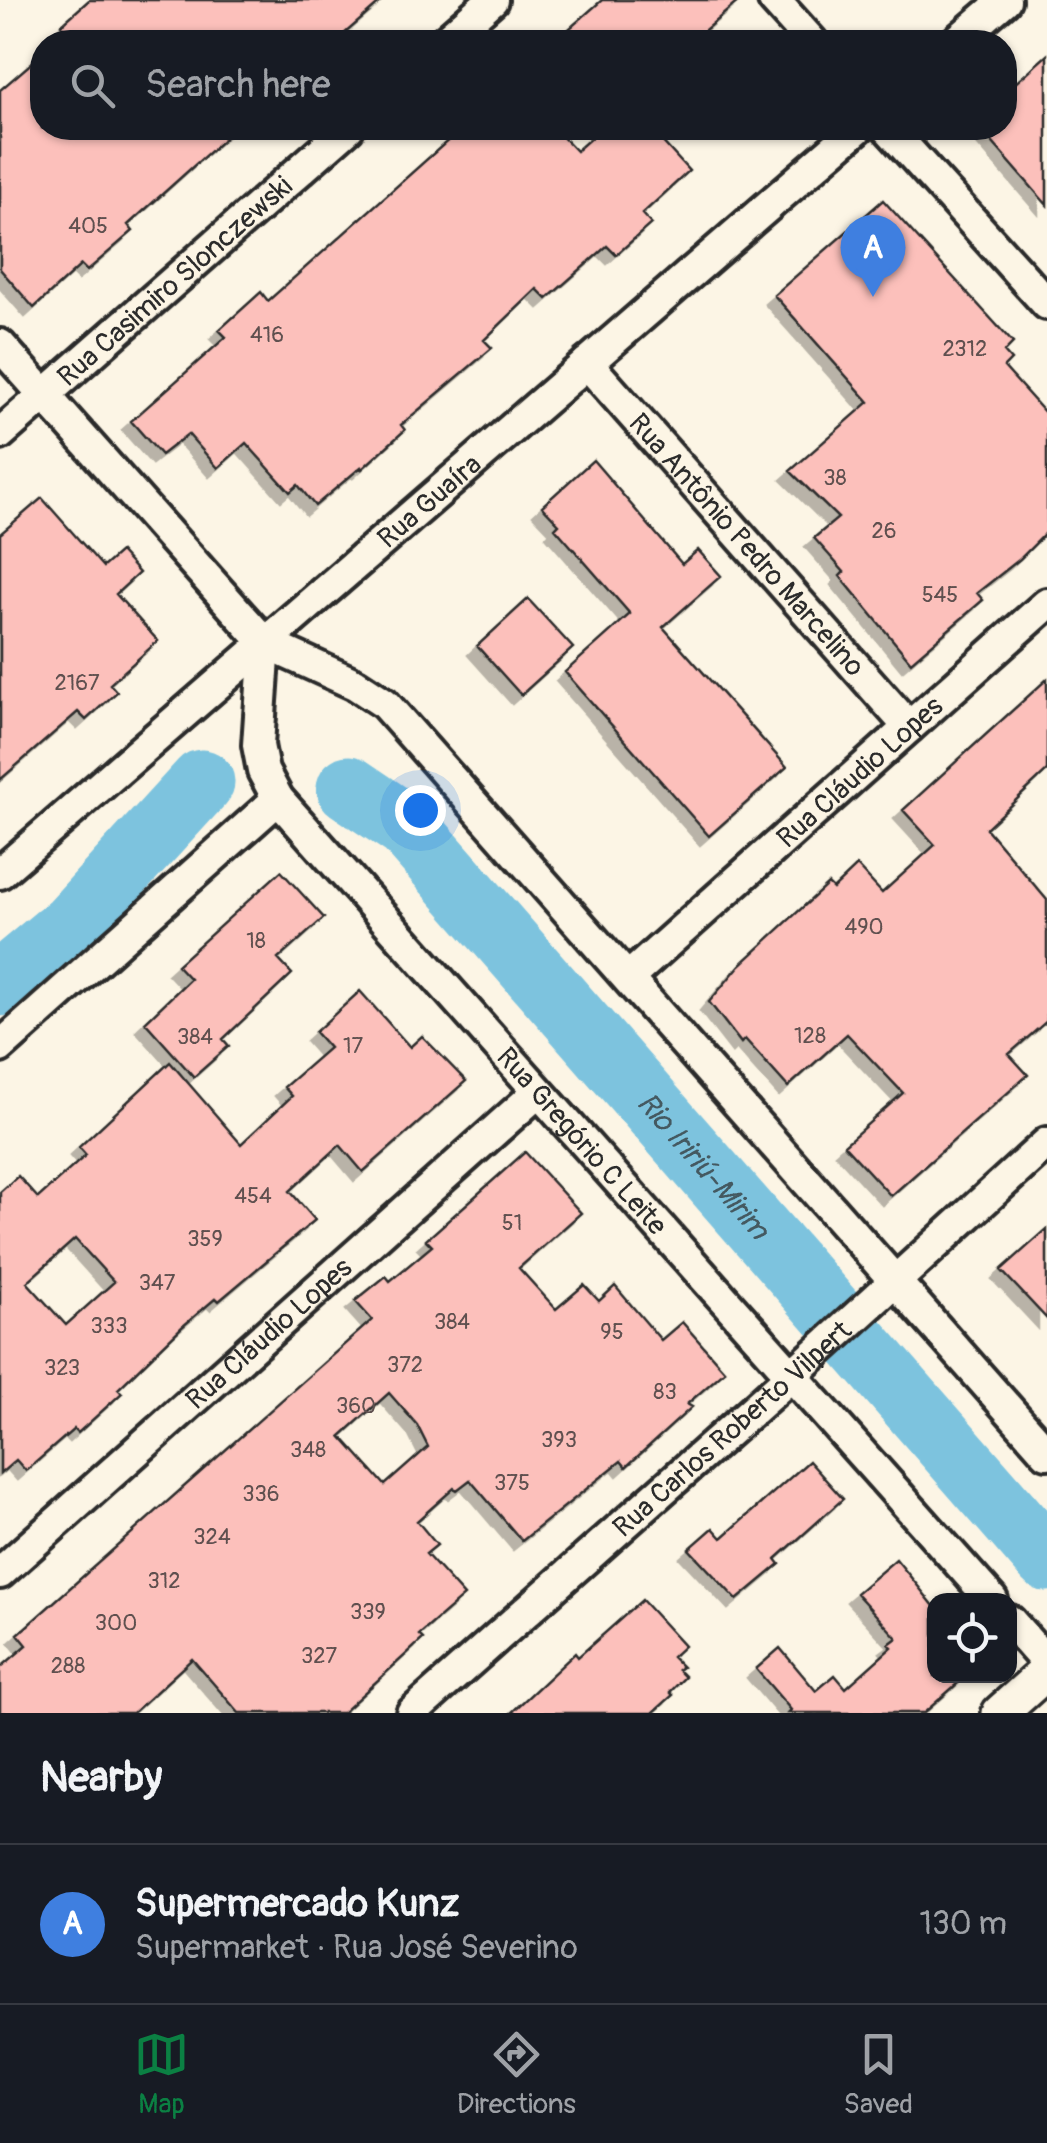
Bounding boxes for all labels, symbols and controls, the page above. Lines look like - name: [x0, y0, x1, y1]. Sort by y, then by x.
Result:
- search box: [30, 30, 1017, 140]
- icon: search: [65, 58, 120, 113]
- text: Search here: [145, 61, 331, 109]
- street label: Rua Casimiro Slonczewski: [50, 169, 300, 395]
- house number: 405: [68, 212, 108, 240]
- pin: A: [840, 214, 906, 297]
- house number: 416: [250, 321, 284, 349]
- house number: 2312: [943, 335, 987, 363]
- street label: Rua Antônio Pedro Marcelino: [621, 407, 872, 684]
- street label: Rua Guaíra: [371, 447, 489, 556]
- house number: 38: [823, 464, 847, 492]
- house number: 26: [871, 517, 897, 545]
- house number: 545: [922, 581, 958, 609]
- house number: 2167: [54, 669, 100, 697]
- street label: Rua Cláudio Lopes: [770, 689, 951, 856]
- your location: [395, 785, 446, 836]
- house number: 490: [844, 913, 884, 941]
- house number: 18: [246, 927, 266, 955]
- house number: 128: [794, 1022, 826, 1050]
- house number: 384: [177, 1023, 213, 1051]
- house number: 17: [343, 1032, 363, 1060]
- street label: Rua Gregório C Leite: [488, 1040, 674, 1243]
- water label: Rio Iririú-Mirim: [629, 1085, 779, 1249]
- house number: 454: [234, 1182, 272, 1210]
- house number: 51: [502, 1209, 522, 1237]
- house number: 359: [187, 1225, 223, 1253]
- street label: Rua Cláudio Lopes: [179, 1250, 360, 1418]
- house number: 347: [139, 1269, 176, 1297]
- house number: 384: [434, 1308, 470, 1336]
- house number: 333: [91, 1312, 127, 1340]
- street label: Rua Carlos Roberto Vilpert: [606, 1313, 860, 1545]
- house number: 95: [600, 1318, 624, 1346]
- house number: 372: [387, 1351, 423, 1379]
- house number: 323: [44, 1354, 80, 1382]
- house number: 83: [653, 1378, 677, 1406]
- house number: 360: [336, 1392, 376, 1420]
- house number: 393: [541, 1426, 577, 1454]
- house number: 348: [290, 1436, 326, 1464]
- house number: 375: [494, 1469, 530, 1497]
- house number: 336: [242, 1480, 280, 1508]
- house number: 324: [193, 1523, 231, 1551]
- house number: 312: [147, 1567, 181, 1595]
- map controls: [927, 1593, 1017, 1683]
- button: locate: [927, 1593, 1017, 1683]
- house number: 339: [350, 1598, 386, 1626]
- house number: 300: [95, 1609, 137, 1637]
- house number: 327: [301, 1642, 337, 1670]
- house number: 288: [51, 1652, 85, 1680]
- text: Nearby: [40, 1752, 162, 1804]
- text: Supermercado Kunz: [135, 1880, 459, 1928]
- text: A: [62, 1904, 83, 1944]
- text: 130 m: [919, 1904, 1007, 1944]
- text: Supermarket · Rua José Severino: [135, 1928, 578, 1968]
- tab: Map: [134, 2027, 189, 2122]
- tab: Directions: [457, 2027, 576, 2122]
- tab: Saved: [844, 2027, 913, 2122]

